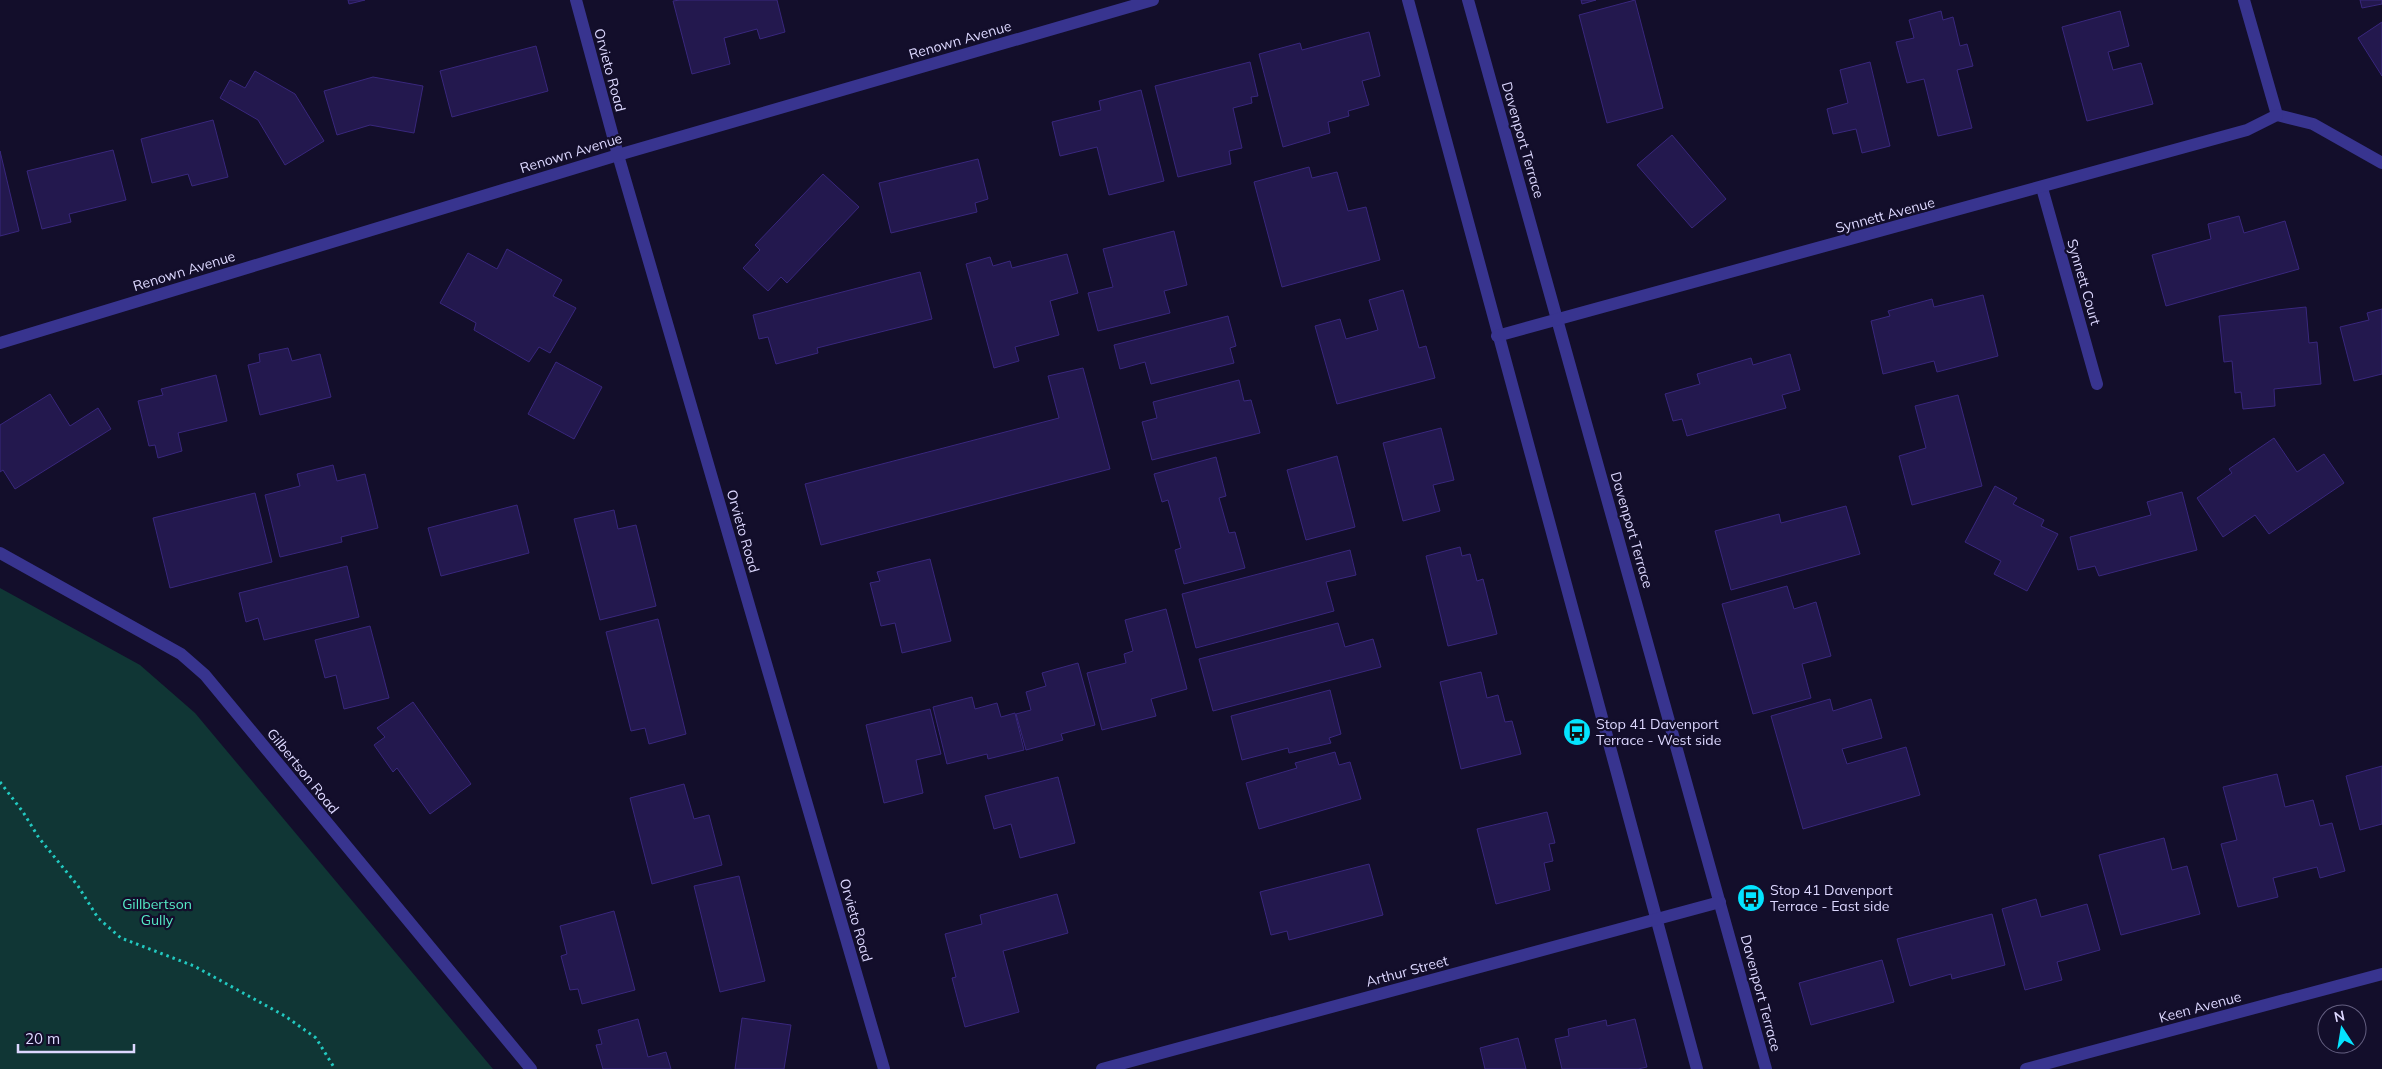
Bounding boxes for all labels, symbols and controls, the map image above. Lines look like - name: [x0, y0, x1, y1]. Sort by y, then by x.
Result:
- street label: Renown Avenue: [907, 17, 1013, 63]
- street label: Orvieto Road: [590, 26, 630, 114]
- street label: Davenport Terrace: [1498, 80, 1548, 200]
- street label: Renown Avenue: [518, 129, 624, 177]
- street label: Synnett Avenue: [1833, 193, 1937, 237]
- street label: Synnett Court: [2063, 237, 2105, 327]
- street label: Renown Avenue: [131, 247, 237, 295]
- street label: Davenport Terrace: [1607, 470, 1657, 590]
- street label: Orvieto Road: [723, 487, 763, 575]
- place label: Stop 41 Davenport Terrace - West side: [1596, 715, 1721, 749]
- bus stop icon: Stop 41 Davenport Terrace - West side: [1562, 717, 1592, 747]
- street label: Gilbertson Road: [263, 725, 343, 817]
- street label: Orvieto Road: [836, 876, 876, 964]
- place label: Stop 41 Davenport Terrace - East side: [1770, 881, 1893, 915]
- bus stop icon: Stop 41 Davenport Terrace - East side: [1736, 883, 1766, 913]
- park label: Gillbertson Gully: [122, 895, 192, 929]
- street label: Davenport Terrace: [1737, 933, 1785, 1053]
- street label: Arthur Street: [1364, 951, 1450, 991]
- street label: Keen Avenue: [2157, 987, 2243, 1027]
- north arrow: [2317, 1004, 2367, 1054]
- text: N: [2332, 1006, 2346, 1026]
- scale bar: [18, 1022, 134, 1054]
- text: 20 m: [25, 1029, 60, 1048]

